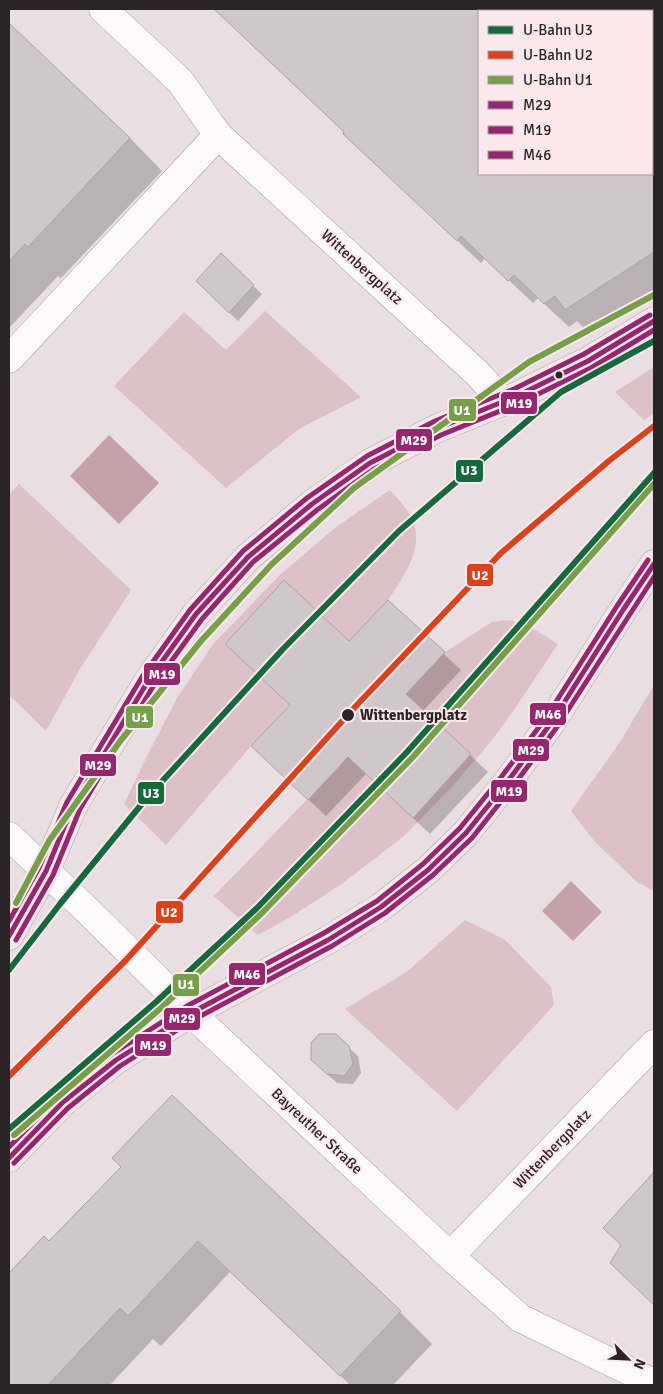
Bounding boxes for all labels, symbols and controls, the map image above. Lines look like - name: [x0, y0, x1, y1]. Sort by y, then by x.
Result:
- legend: [478, 10, 653, 175]
- text: U-Bahn U3: [523, 21, 593, 39]
- text: U-Bahn U2: [523, 46, 593, 64]
- text: U-Bahn U1: [523, 71, 593, 89]
- text: M29: [523, 96, 551, 114]
- text: M19: [523, 121, 551, 139]
- text: M46: [523, 146, 551, 164]
- street label: Wittenbergplatz: [318, 226, 407, 309]
- unlabelled marker: [554, 370, 564, 380]
- line badge: M19: [500, 391, 538, 415]
- text: M19: [506, 395, 533, 412]
- line badge: U1: [448, 398, 477, 422]
- text: U1: [454, 402, 471, 419]
- line badge: M29: [395, 428, 433, 452]
- text: M29: [401, 432, 428, 449]
- line badge: U3: [455, 459, 484, 483]
- text: U3: [461, 462, 478, 479]
- line badge: U2: [466, 563, 494, 587]
- text: U2: [472, 567, 489, 584]
- line badge: M19: [143, 662, 181, 686]
- text: M19: [149, 666, 176, 683]
- line badge: M46: [529, 702, 567, 726]
- line badge: U1: [125, 705, 154, 729]
- place label: Wittenbergplatz: [360, 706, 467, 724]
- text: M46: [535, 706, 562, 723]
- marker: Wittenbergplatz: [340, 707, 356, 723]
- text: U1: [132, 709, 149, 726]
- line badge: M29: [512, 738, 550, 762]
- text: M29: [518, 742, 545, 759]
- line badge: M29: [79, 753, 117, 777]
- text: M29: [85, 757, 112, 774]
- line badge: M19: [490, 779, 528, 803]
- line badge: U3: [137, 781, 165, 805]
- text: M19: [496, 783, 523, 800]
- text: U3: [143, 785, 160, 802]
- line badge: U2: [155, 900, 184, 924]
- text: U2: [161, 904, 178, 921]
- line badge: M46: [228, 962, 266, 986]
- text: M46: [234, 966, 261, 983]
- line badge: U1: [172, 973, 200, 997]
- text: U1: [178, 976, 195, 993]
- line badge: M29: [163, 1007, 201, 1031]
- text: M29: [169, 1010, 196, 1027]
- line badge: M19: [134, 1033, 172, 1057]
- text: M19: [140, 1037, 167, 1054]
- street label: Bayreuther Straße: [268, 1084, 366, 1178]
- street label: Wittenbergplatz: [510, 1105, 595, 1192]
- north arrow: [603, 1334, 653, 1384]
- text: N: [630, 1356, 649, 1372]

